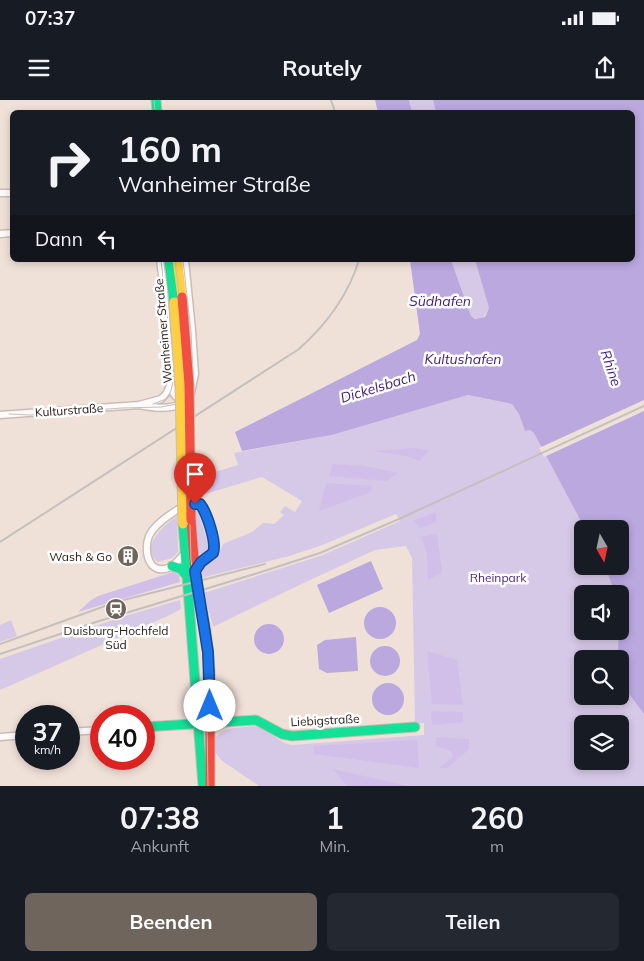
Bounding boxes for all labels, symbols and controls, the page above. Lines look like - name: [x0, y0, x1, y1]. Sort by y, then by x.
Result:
- text: 07:37: [25, 6, 75, 30]
- icon: menu: [25, 54, 53, 82]
- text: Routely: [282, 54, 362, 82]
- icon: share: [591, 54, 619, 82]
- text: 160 m: [118, 127, 222, 171]
- icon: right: [35, 130, 100, 195]
- text: Wanheimer Straße: [118, 170, 311, 198]
- icon: left: [93, 225, 121, 253]
- text: Dann: [35, 227, 83, 251]
- street label: Wanheimer Straße: [151, 278, 175, 384]
- water label: Südhafen: [409, 292, 471, 310]
- water label: Rhine: [596, 348, 626, 389]
- water label: Kultushafen: [424, 350, 502, 368]
- water label: Dickelsbach: [338, 367, 418, 407]
- street label: Kulturstraße: [34, 400, 104, 420]
- pin: [174, 453, 216, 504]
- icon: arrive: [181, 460, 209, 488]
- north arrow: [574, 520, 629, 575]
- map controls: [574, 520, 629, 770]
- building icon: Wash & Go: [116, 544, 140, 568]
- place label: Wash & Go: [49, 549, 112, 564]
- park label: Rheinpark: [470, 570, 527, 585]
- button: sound: [574, 585, 629, 640]
- station icon: Duisburg-Hochfeld Süd: [104, 597, 128, 621]
- place label: Duisburg-Hochfeld Süd: [64, 623, 168, 652]
- button: search: [574, 650, 629, 705]
- position arrow: [183, 679, 235, 731]
- speed limit sign: 40: [90, 705, 155, 770]
- street label: Liebigstraße: [290, 711, 360, 729]
- button: layers: [574, 715, 629, 770]
- text: 37: [32, 716, 63, 747]
- text: km/h: [34, 742, 61, 757]
- text: 07:38: [120, 799, 199, 837]
- text: 1: [326, 799, 344, 837]
- text: 260: [470, 799, 524, 837]
- text: Ankunft: [130, 836, 189, 856]
- text: Min.: [319, 836, 350, 856]
- text: m: [490, 836, 504, 856]
- button: Beenden: [25, 893, 317, 951]
- button: Teilen: [327, 893, 619, 951]

